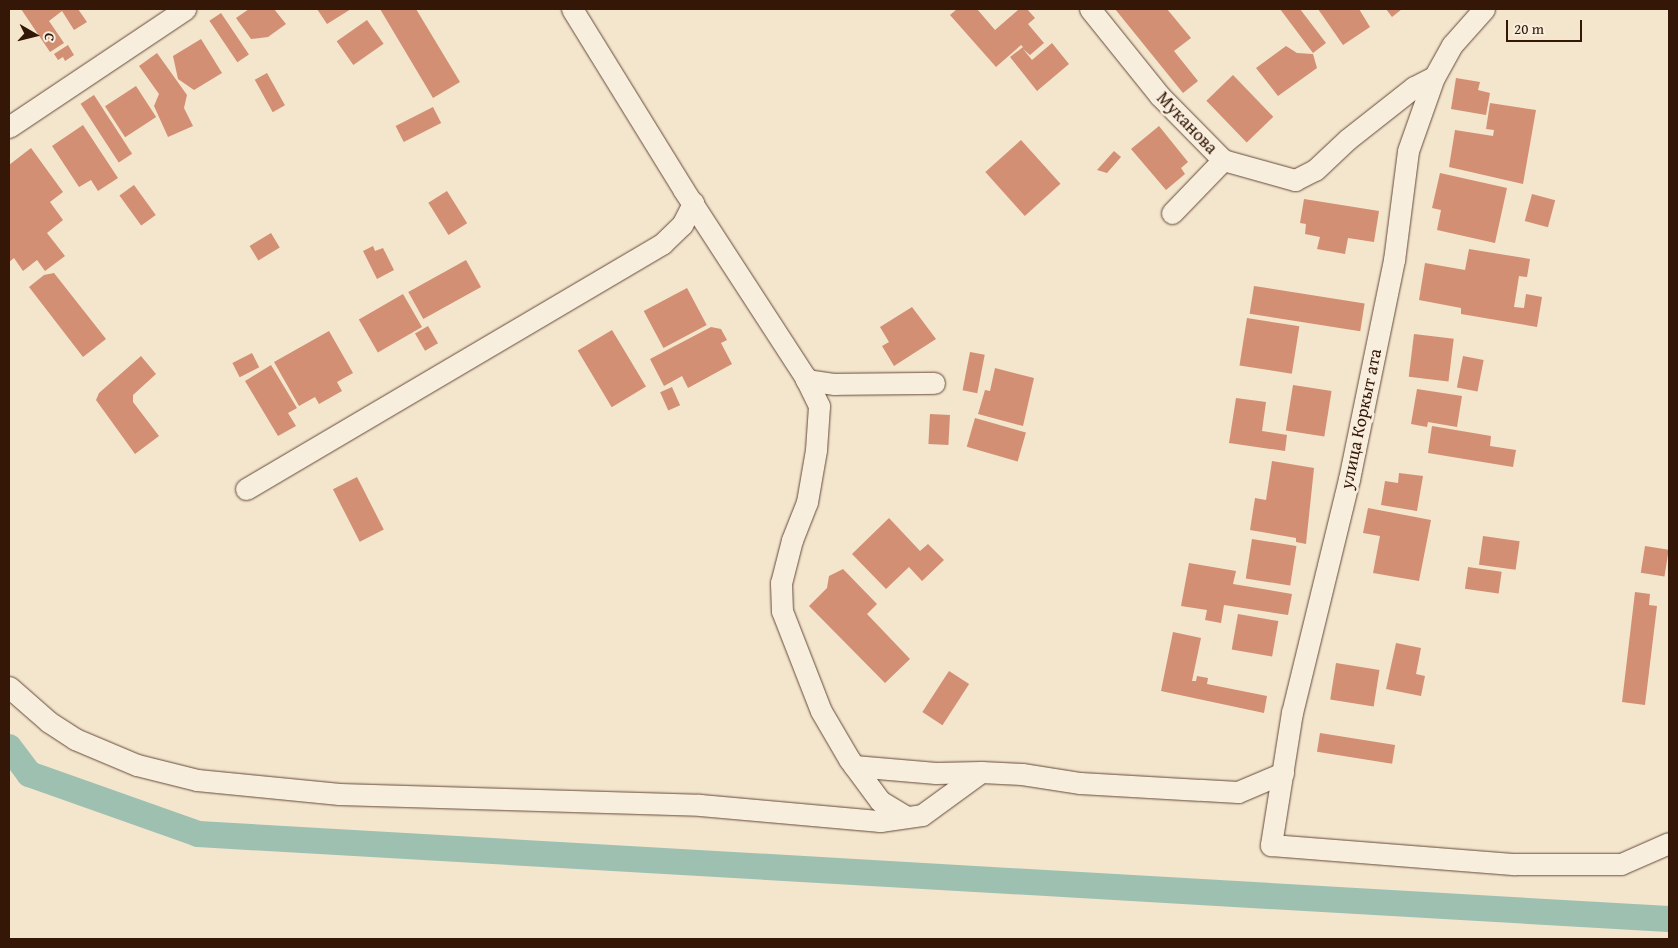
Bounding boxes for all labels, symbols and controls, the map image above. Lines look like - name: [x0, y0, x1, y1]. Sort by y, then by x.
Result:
- north arrow: [10, 10, 60, 60]
- scale bar: [1508, 10, 1584, 42]
- text: 20 m: [1514, 18, 1544, 39]
- text: С: [39, 32, 60, 42]
- street label: Муканова: [1152, 87, 1222, 159]
- street label: улица Коркыт ата: [1336, 347, 1386, 491]

